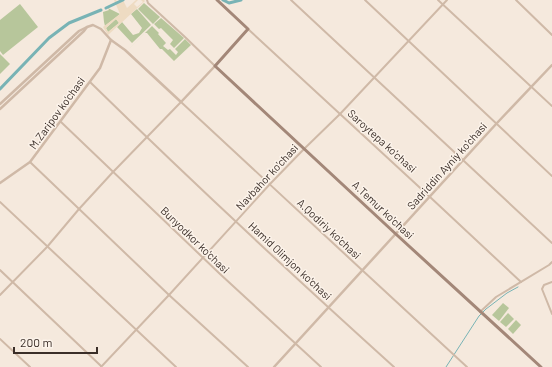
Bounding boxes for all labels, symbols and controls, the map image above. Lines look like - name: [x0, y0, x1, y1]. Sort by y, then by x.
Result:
- street label: M.Zaripov ko'chasi: [26, 74, 87, 151]
- street label: Saroytepa ko'chasi: [345, 106, 419, 175]
- street label: Sadriddin Ayniy ko'chasi: [404, 119, 489, 212]
- street label: Navbahor ko'chasi: [233, 141, 301, 212]
- street label: A.Temur ko'chasi: [350, 178, 417, 242]
- street label: A.Qodiriy ko'chasi: [295, 196, 364, 262]
- street label: Bunyodkor ko'chasi: [158, 204, 232, 276]
- street label: Hamid Olimjon ko'chasi: [246, 219, 335, 303]
- scale bar: [14, 329, 97, 355]
- text: 200 m: [20, 335, 52, 349]

